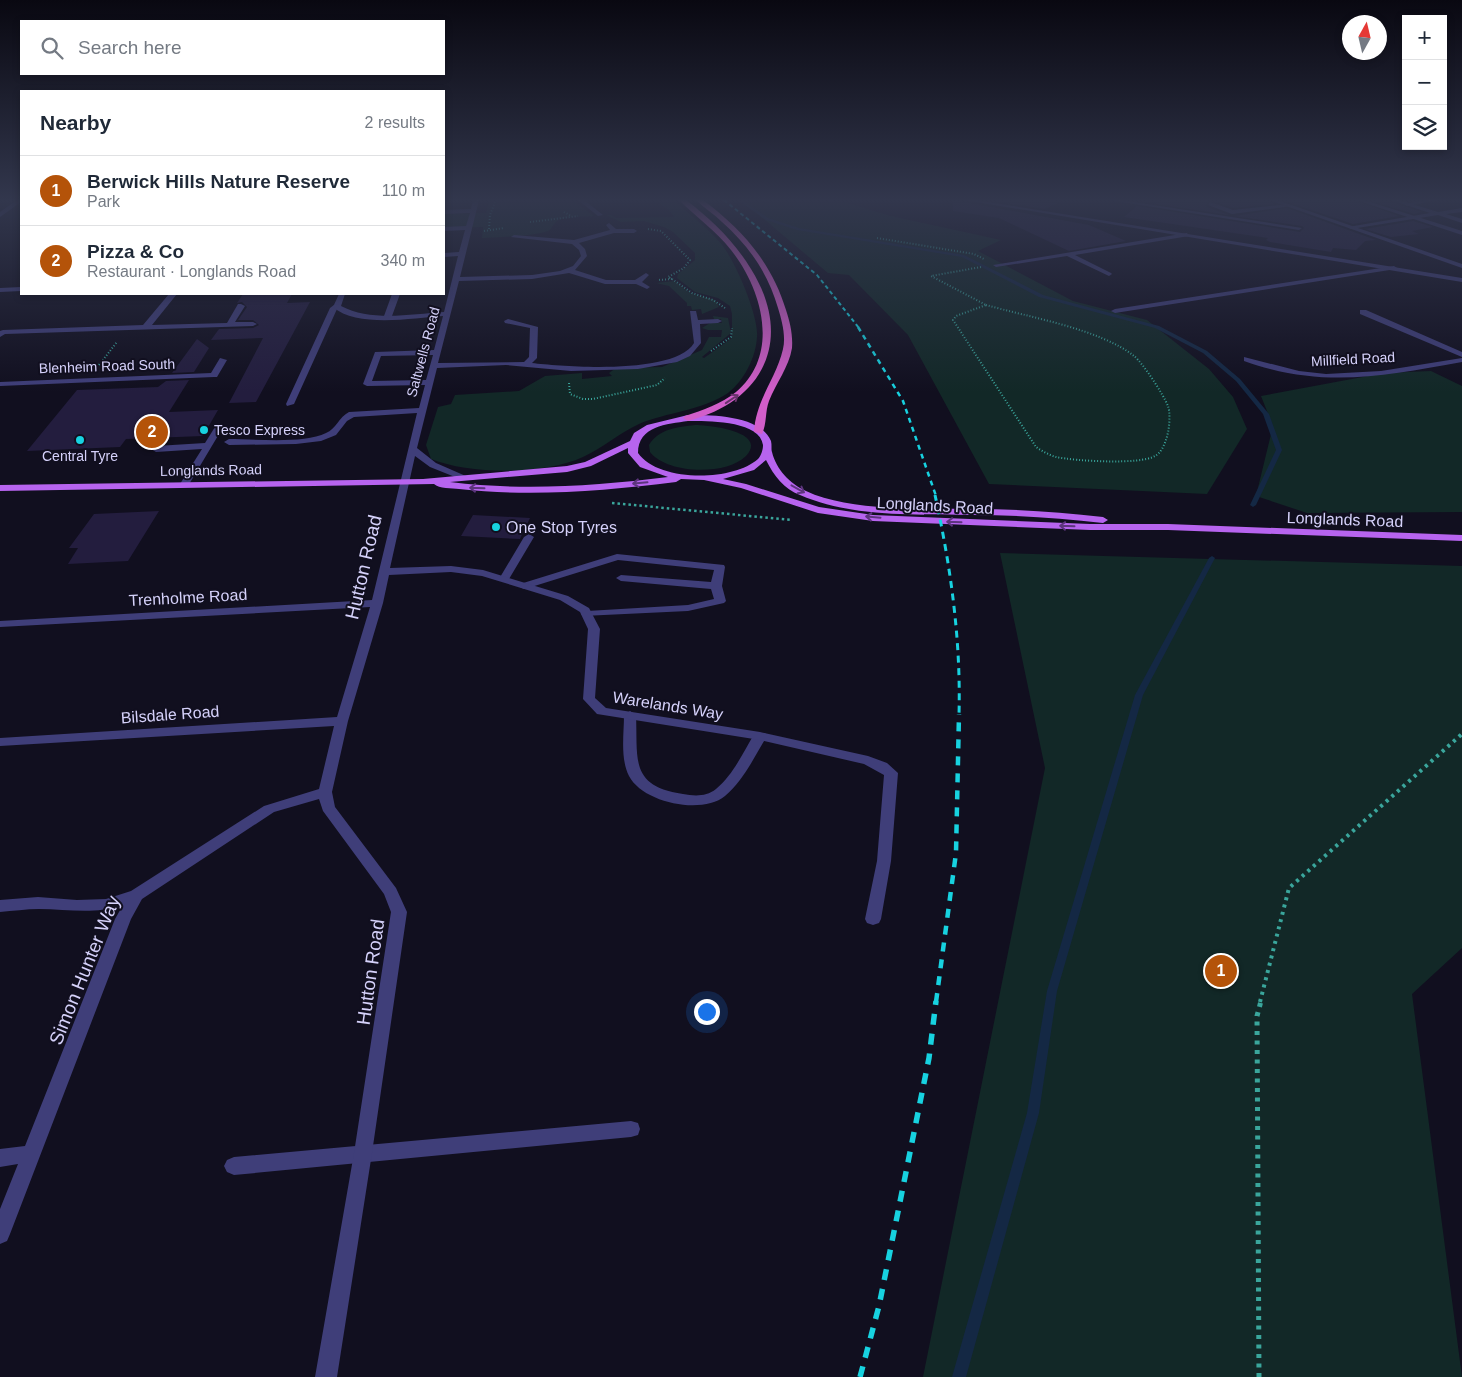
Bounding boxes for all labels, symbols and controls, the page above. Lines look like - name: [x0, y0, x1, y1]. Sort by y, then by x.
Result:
- north arrow: [1342, 15, 1387, 60]
- map controls: [1402, 15, 1447, 150]
- button: +: [1402, 15, 1447, 60]
- search box: [20, 20, 445, 75]
- icon: search: [38, 34, 66, 62]
- text: Search here: [78, 37, 182, 58]
- button: −: [1402, 60, 1447, 105]
- button: layers: [1402, 105, 1447, 150]
- text: Nearby: [40, 111, 111, 134]
- text: 2 results: [365, 114, 425, 131]
- text: Berwick Hills Nature Reserve: [87, 171, 350, 192]
- text: 1: [52, 182, 60, 199]
- text: 110 m: [382, 182, 425, 199]
- text: Park: [87, 193, 120, 210]
- text: Pizza & Co: [87, 241, 184, 262]
- text: 2: [52, 252, 60, 269]
- text: 340 m: [381, 252, 425, 269]
- text: Restaurant · Longlands Road: [87, 263, 296, 280]
- street label: Saltwells Road: [403, 305, 443, 399]
- street label: Millfield Road: [1311, 349, 1395, 369]
- street label: Blenheim Road South: [39, 356, 175, 376]
- one-way arrow: [725, 394, 739, 404]
- pin: 2: [136, 413, 168, 451]
- place label: Tesco Express: [214, 422, 305, 438]
- marker: Tesco Express: [198, 424, 210, 436]
- marker: Central Tyre: [74, 434, 86, 446]
- place label: Central Tyre: [42, 448, 118, 464]
- street label: Longlands Road: [160, 461, 262, 479]
- one-way arrow: [632, 478, 648, 488]
- one-way arrow: [470, 483, 486, 493]
- one-way arrow: [790, 484, 805, 494]
- street label: Longlands Road: [876, 494, 994, 517]
- street label: Longlands Road: [1286, 509, 1404, 530]
- street label: Hutton Road: [341, 513, 386, 621]
- one-way arrow: [865, 513, 881, 522]
- one-way arrow: [946, 517, 962, 527]
- place label: One Stop Tyres: [506, 519, 617, 536]
- marker: One Stop Tyres: [490, 521, 502, 533]
- one-way arrow: [1059, 522, 1075, 531]
- street label: Trenholme Road: [128, 586, 248, 609]
- street label: Warelands Way: [611, 688, 724, 723]
- street label: Bilsdale Road: [120, 703, 220, 726]
- street label: Simon Hunter Way: [45, 892, 124, 1048]
- street label: Hutton Road: [353, 918, 388, 1026]
- pin: 1: [1205, 952, 1237, 990]
- your location: [694, 999, 720, 1025]

